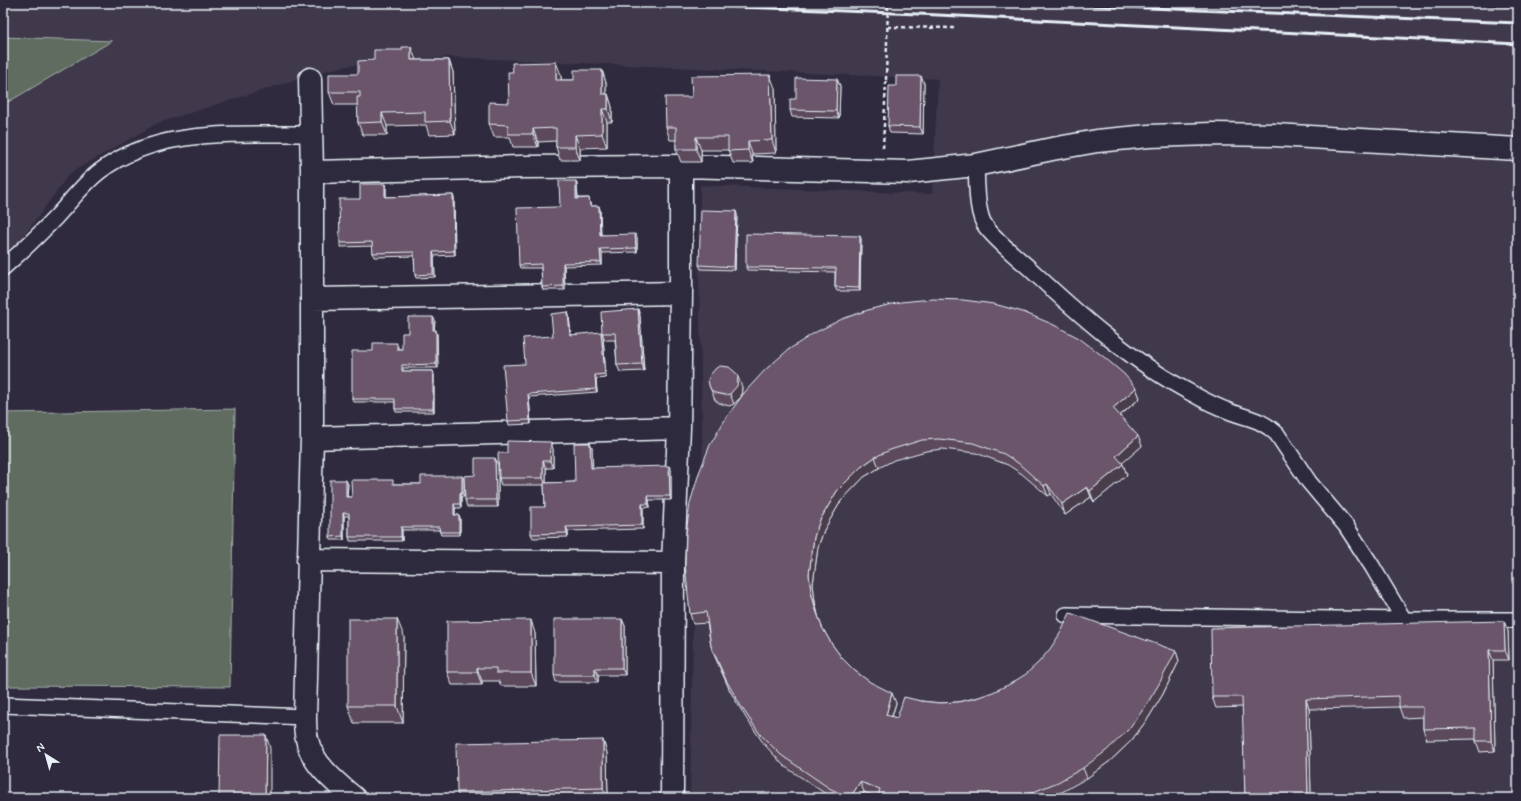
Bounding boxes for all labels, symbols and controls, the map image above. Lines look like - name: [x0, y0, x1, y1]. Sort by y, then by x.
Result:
- north arrow: [26, 735, 66, 775]
- text: N: [33, 740, 48, 756]

